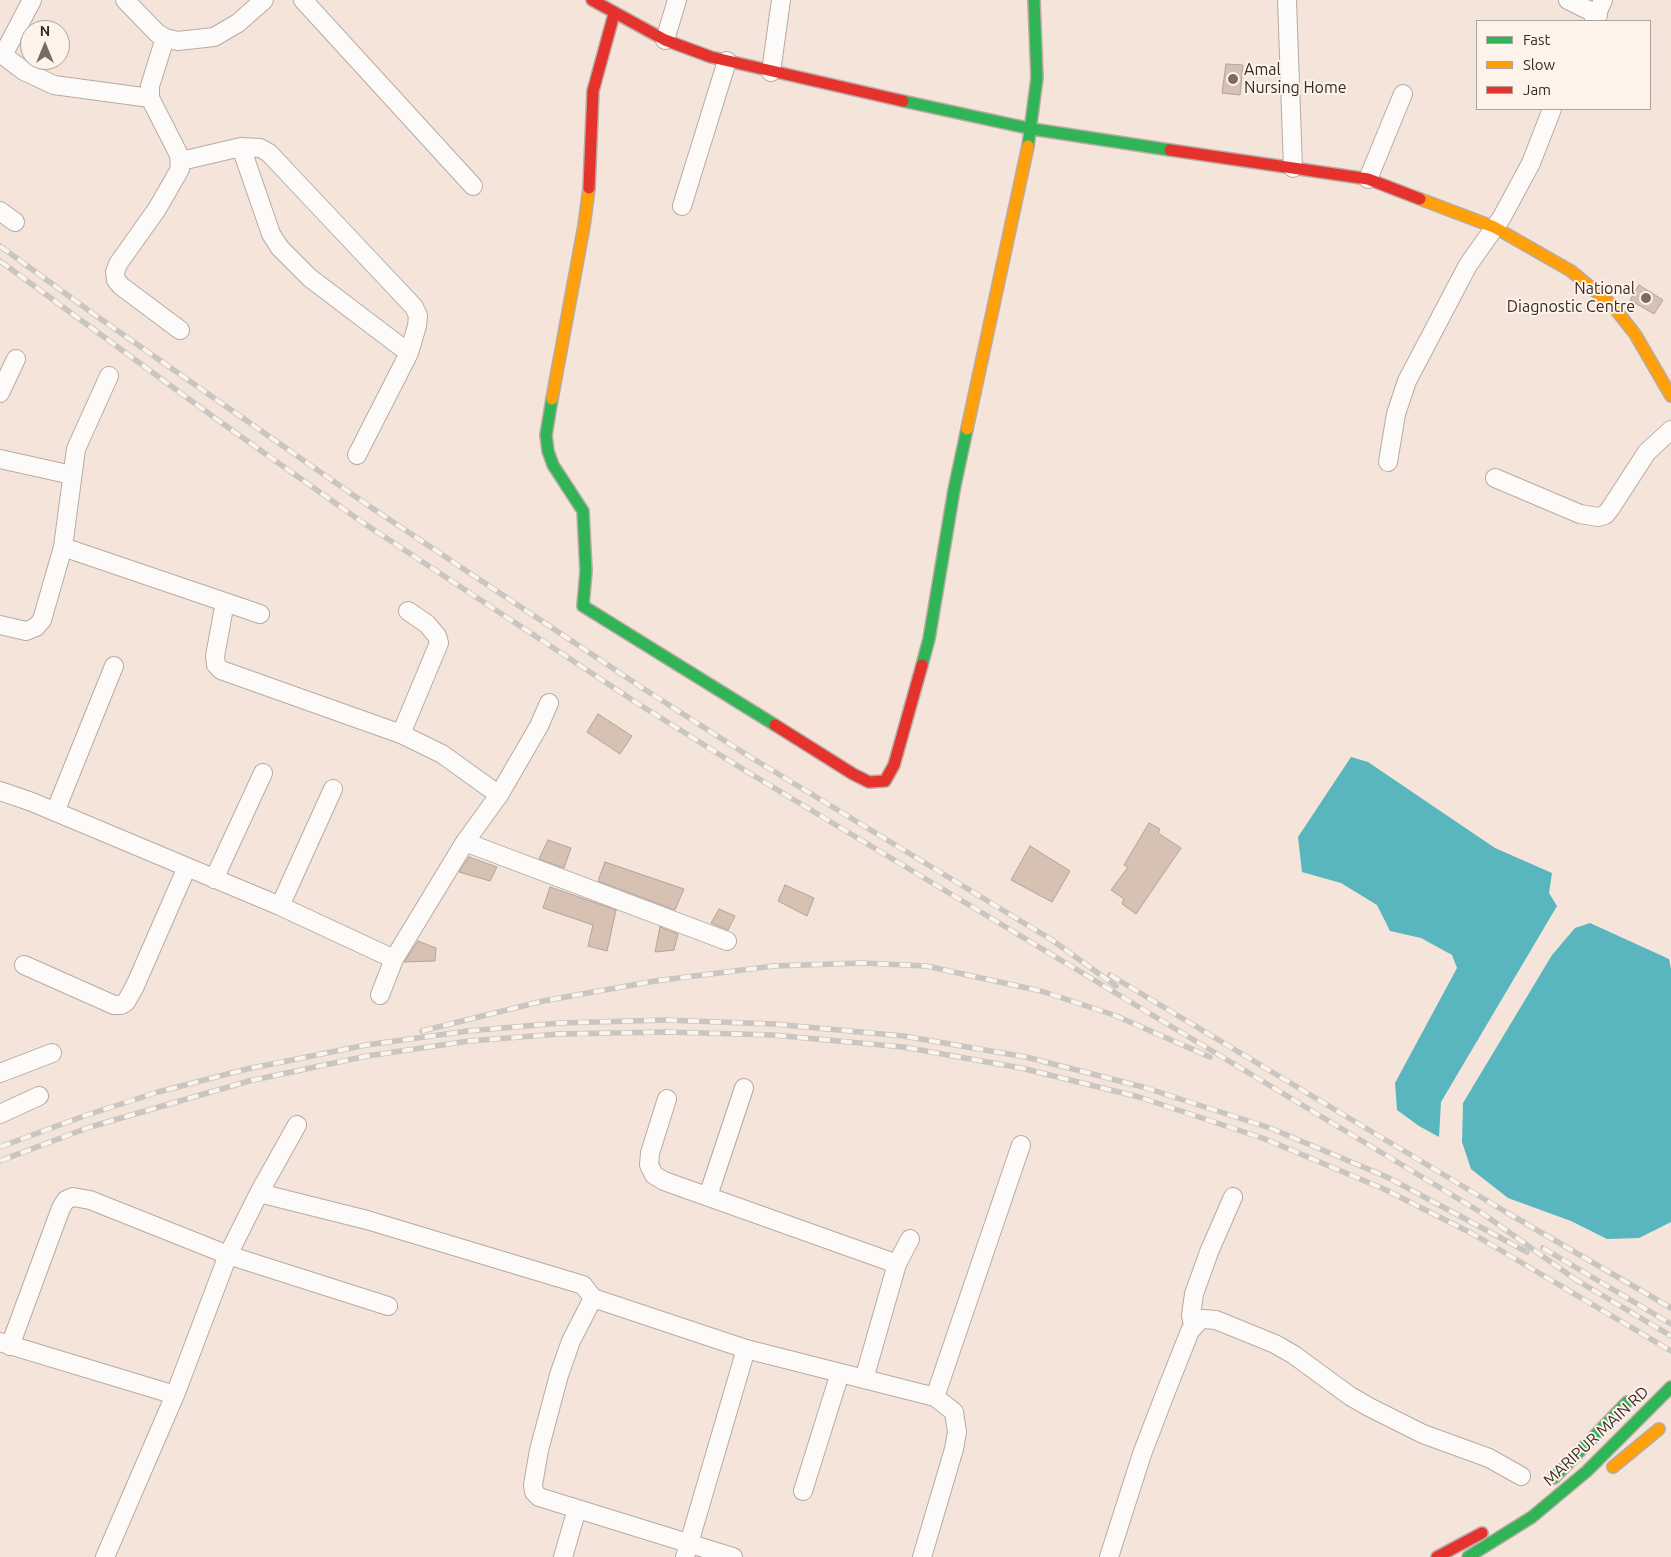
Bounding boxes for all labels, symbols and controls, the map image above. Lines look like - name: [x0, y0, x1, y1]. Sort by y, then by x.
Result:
- north arrow: [20, 20, 70, 70]
- legend: [1476, 20, 1651, 110]
- text: N: [40, 23, 50, 39]
- text: Fast: [1523, 31, 1550, 48]
- text: Slow: [1523, 56, 1555, 73]
- place label: Amal Nursing Home: [1244, 60, 1347, 98]
- marker: Amal Nursing Home: [1226, 72, 1240, 86]
- text: Jam: [1523, 81, 1551, 98]
- place label: National Diagnostic Centre: [1507, 279, 1635, 317]
- marker: National Diagnostic Centre: [1639, 291, 1653, 305]
- street label: MARIPUR MAIN RD: [1539, 1382, 1653, 1490]

